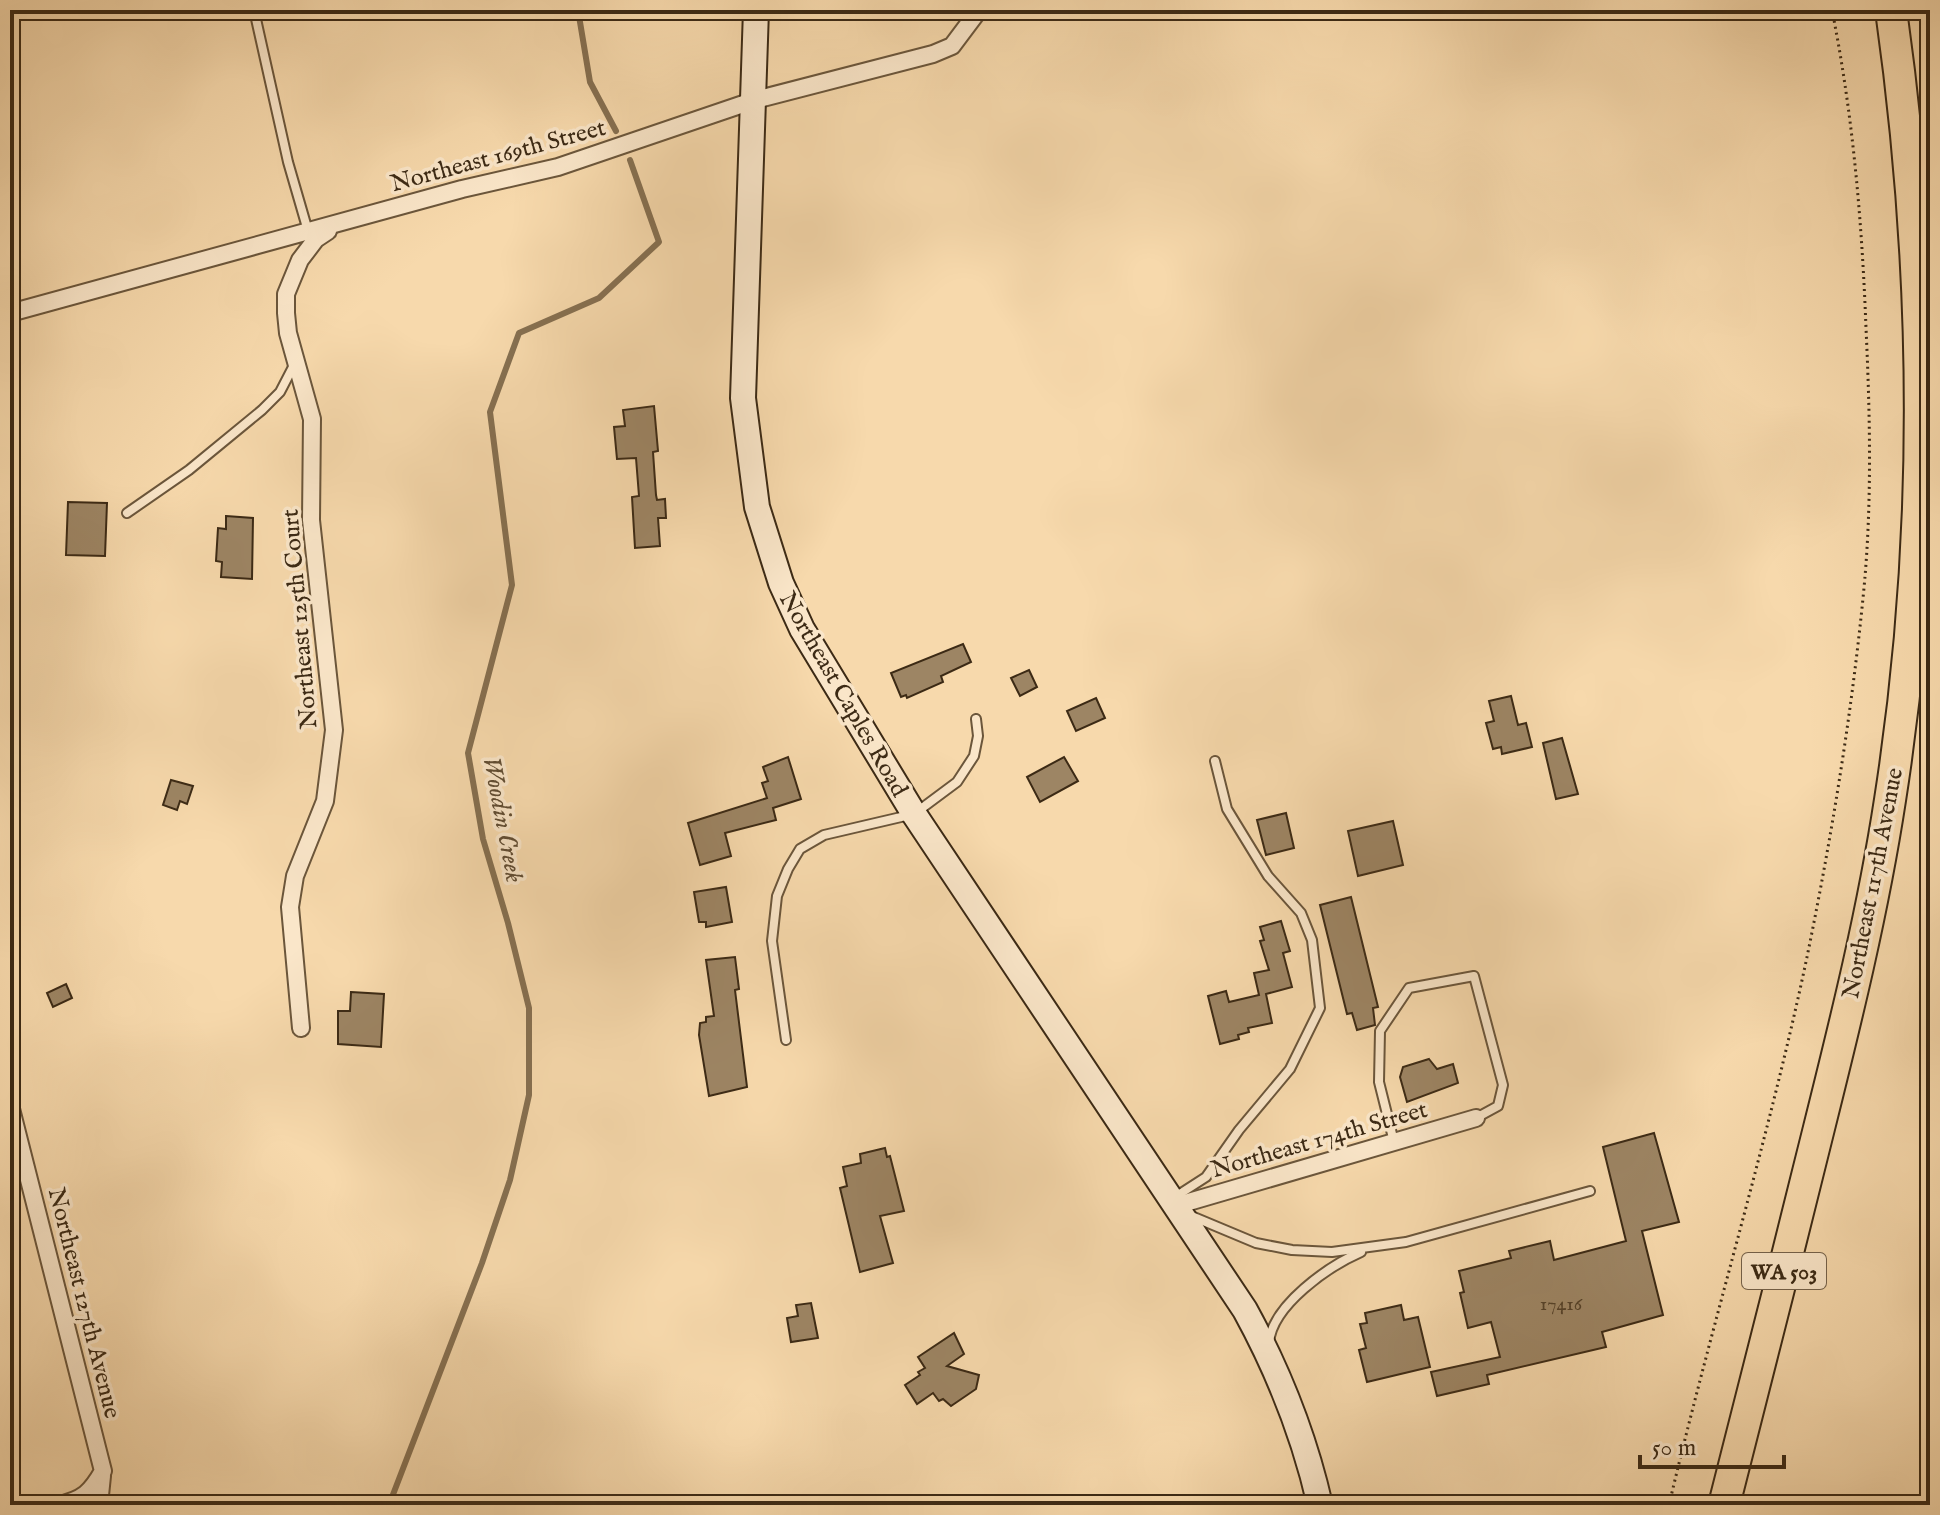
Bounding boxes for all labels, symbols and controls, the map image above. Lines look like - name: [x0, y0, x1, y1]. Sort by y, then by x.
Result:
- street label: Northeast 169th Street: [387, 113, 609, 200]
- street label: Northeast 125th Court: [275, 508, 326, 730]
- street label: Northeast Caples Road: [771, 587, 914, 803]
- water label: Woodin Creek: [474, 753, 531, 886]
- street label: Northeast 117th Avenue: [1836, 765, 1911, 1001]
- street label: Northeast 174th Street: [1208, 1095, 1431, 1186]
- street label: Northeast 127th Avenue: [40, 1185, 127, 1422]
- road number: WA 503: [1742, 1253, 1826, 1289]
- house number: 17416: [1540, 1292, 1583, 1317]
- scale bar: [1640, 1419, 1784, 1469]
- text: 50 m: [1652, 1433, 1696, 1464]

